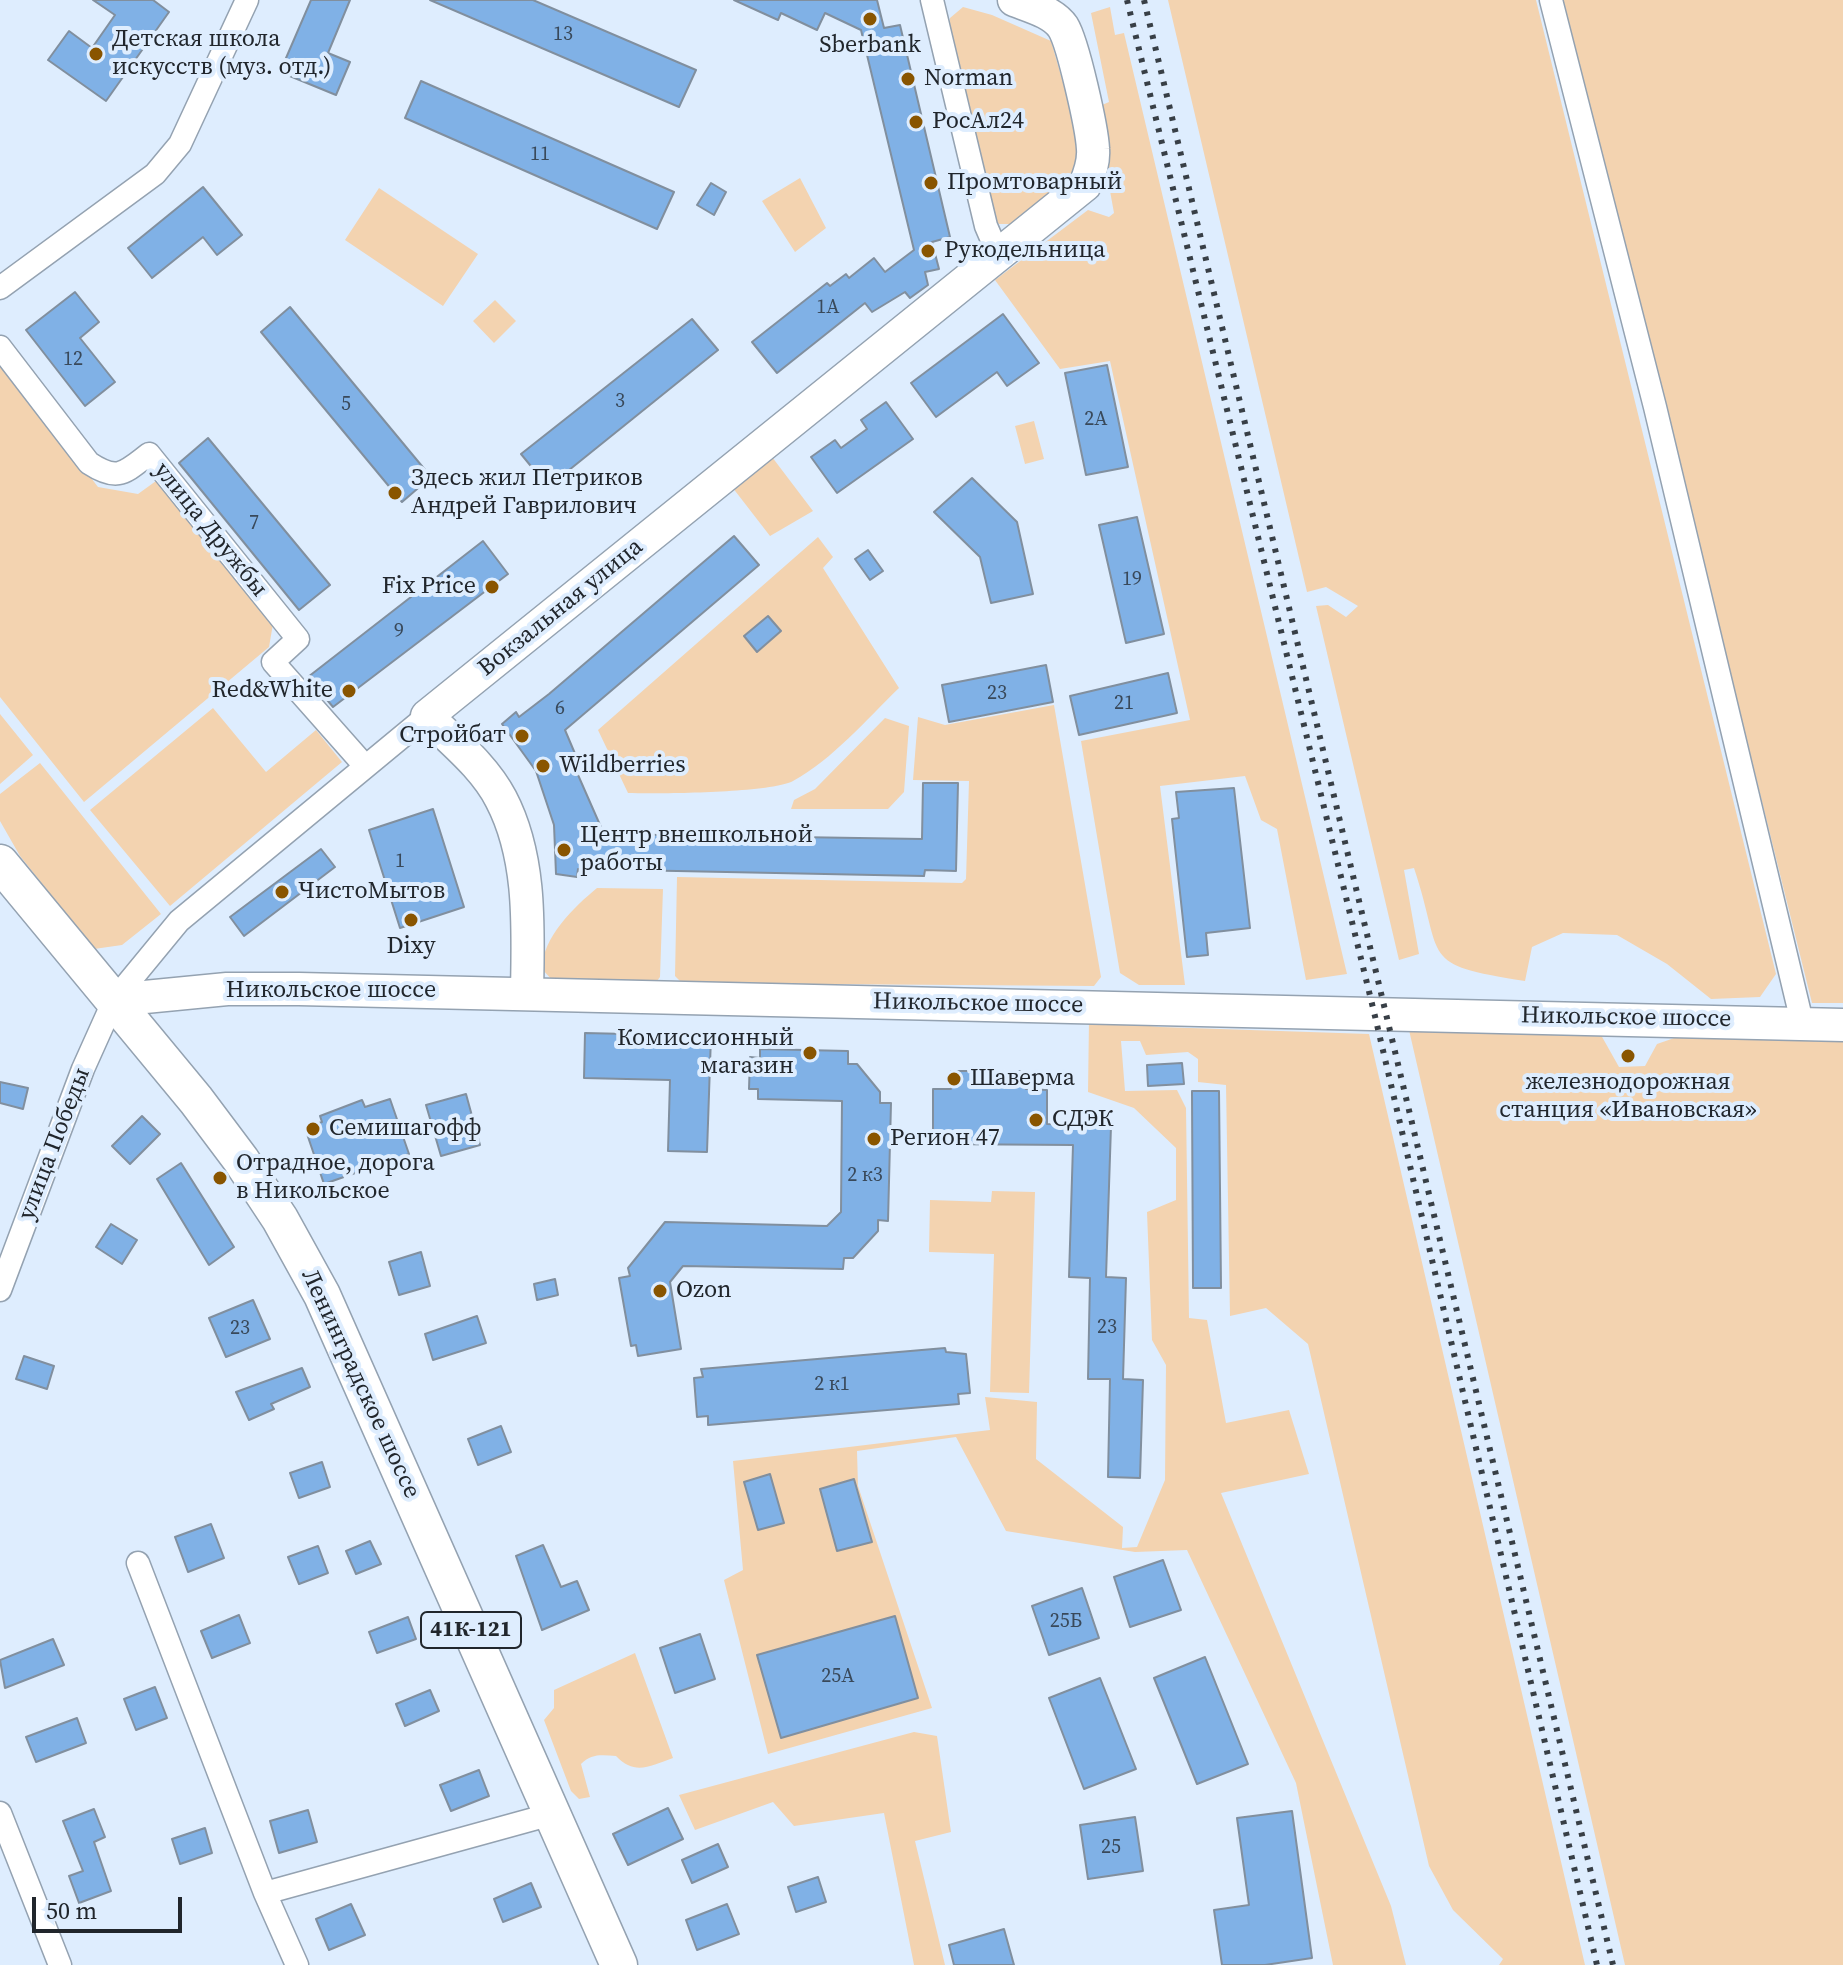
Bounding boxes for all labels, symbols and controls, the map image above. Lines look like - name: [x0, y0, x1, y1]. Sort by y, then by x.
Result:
- marker: Sberbank: [861, 10, 879, 28]
- house number: 13: [553, 23, 573, 47]
- place label: Детская школа искусств (муз. отд.): [112, 26, 331, 82]
- place label: Sberbank: [819, 32, 921, 60]
- marker: Детская школа искусств (муз. отд.): [87, 45, 105, 63]
- place label: Norman: [924, 65, 1013, 93]
- marker: Norman: [899, 70, 917, 88]
- place label: РосАл24: [932, 108, 1024, 136]
- marker: РосАл24: [907, 113, 925, 131]
- house number: 11: [530, 143, 550, 167]
- place label: Промтоварный: [947, 169, 1122, 197]
- marker: Промтоварный: [922, 174, 940, 192]
- place label: Рукодельница: [944, 237, 1106, 265]
- marker: Рукодельница: [919, 242, 937, 260]
- house number: 1А: [816, 296, 840, 320]
- house number: 12: [63, 348, 83, 372]
- house number: 3: [615, 390, 625, 414]
- house number: 5: [341, 393, 351, 417]
- house number: 2А: [1084, 408, 1108, 432]
- street label: улица Дружбы: [147, 457, 273, 603]
- place label: Здесь жил Петриков Андрей Гаврилович: [411, 465, 643, 521]
- marker: Здесь жил Петриков Андрей Гаврилович: [386, 484, 404, 502]
- house number: 7: [249, 512, 259, 536]
- street label: Вокзальная улица: [473, 533, 649, 683]
- house number: 19: [1122, 568, 1142, 592]
- place label: Fix Price: [382, 573, 476, 601]
- marker: Fix Price: [483, 578, 501, 596]
- house number: 9: [394, 620, 404, 644]
- place label: Red&White: [211, 677, 333, 705]
- marker: Red&White: [340, 682, 358, 700]
- house number: 23: [987, 682, 1007, 706]
- house number: 21: [1114, 692, 1134, 716]
- house number: 6: [555, 697, 565, 721]
- place label: Стройбат: [399, 722, 506, 750]
- marker: Стройбат: [513, 727, 531, 745]
- place label: Wildberries: [559, 752, 686, 780]
- marker: Wildberries: [534, 757, 552, 775]
- place label: Центр внешкольной работы: [580, 822, 813, 878]
- marker: Центр внешкольной работы: [555, 841, 573, 859]
- house number: 1: [395, 850, 405, 874]
- place label: ЧистоМытов: [298, 878, 445, 906]
- marker: ЧистоМытов: [273, 883, 291, 901]
- marker: Dixy: [402, 911, 420, 929]
- place label: Dixy: [386, 933, 436, 961]
- street label: Никольское шоссе: [226, 977, 436, 1005]
- street label: Никольское шоссе: [873, 988, 1083, 1020]
- street label: Никольское шоссе: [1521, 1002, 1731, 1034]
- place label: Комиссионный магазин: [617, 1025, 794, 1081]
- marker: Комиссионный магазин: [801, 1044, 819, 1062]
- marker: железнодорожная станция «Ивановская»: [1619, 1047, 1637, 1065]
- street label: улица Победы: [13, 1064, 97, 1224]
- place label: Шаверма: [970, 1065, 1075, 1093]
- place label: железнодорожная станция «Ивановская»: [1499, 1069, 1757, 1125]
- marker: Шаверма: [945, 1070, 963, 1088]
- place label: СДЭК: [1052, 1106, 1114, 1134]
- marker: СДЭК: [1027, 1111, 1045, 1129]
- place label: Семишагофф: [329, 1115, 481, 1143]
- marker: Семишагофф: [304, 1120, 322, 1138]
- place label: Регион 47: [890, 1125, 1000, 1153]
- marker: Регион 47: [865, 1130, 883, 1148]
- place label: Отрадное, дорога в Никольское: [236, 1150, 435, 1206]
- house number: 2 к3: [847, 1164, 883, 1188]
- marker: Отрадное, дорога в Никольское: [211, 1169, 229, 1187]
- street label: Ленинградское шоссе: [294, 1265, 426, 1503]
- place label: Ozon: [676, 1277, 732, 1305]
- marker: Ozon: [651, 1282, 669, 1300]
- house number: 23: [1097, 1316, 1117, 1340]
- house number: 23: [230, 1317, 250, 1341]
- house number: 2 к1: [814, 1373, 850, 1397]
- house number: 25Б: [1050, 1610, 1082, 1634]
- road number: 41К-121: [421, 1612, 521, 1648]
- house number: 25А: [821, 1665, 855, 1689]
- house number: 25: [1101, 1836, 1121, 1860]
- scale bar: [36, 1881, 186, 1931]
- text: 50 m: [46, 1894, 97, 1927]

